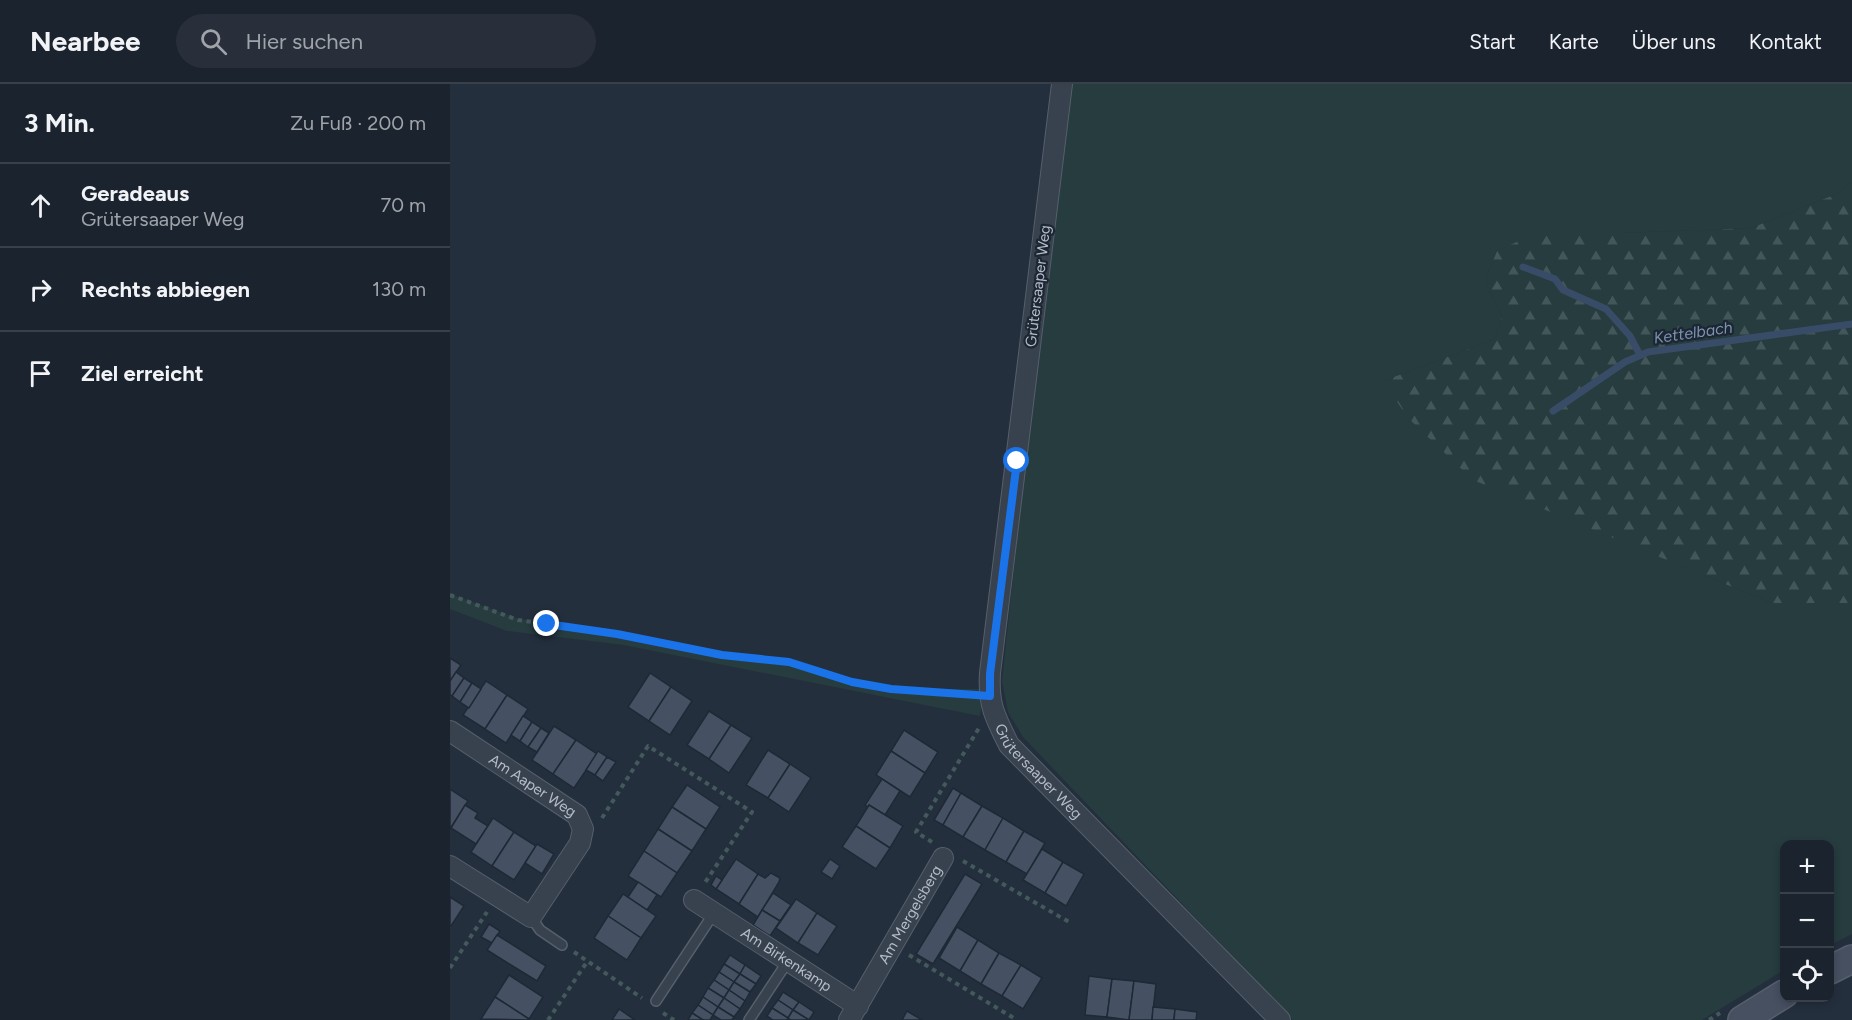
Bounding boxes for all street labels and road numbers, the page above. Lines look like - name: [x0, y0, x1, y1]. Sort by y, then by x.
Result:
- street label: Grütersaaper Weg: [1022, 224, 1054, 348]
- street label: Grütersaaper Weg: [991, 721, 1086, 823]
- street label: Am Aaper Weg: [485, 750, 580, 821]
- street label: Am Mergelsberg: [875, 862, 946, 967]
- street label: Am Birkenkamp: [738, 924, 835, 996]

